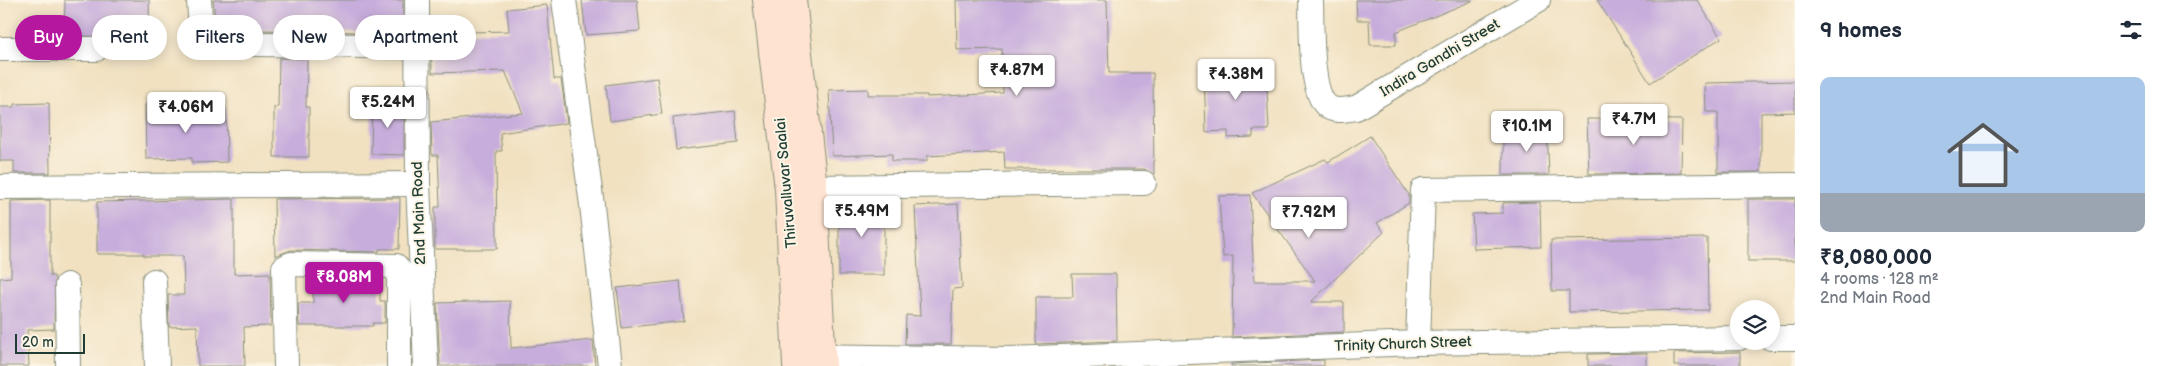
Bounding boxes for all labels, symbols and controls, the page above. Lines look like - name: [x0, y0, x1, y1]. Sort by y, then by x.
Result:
- chip: Buy: [15, 15, 82, 60]
- chip: Rent: [92, 15, 167, 60]
- chip: Filters: [177, 15, 263, 60]
- chip: New: [273, 15, 345, 60]
- chip: Apartment: [355, 15, 476, 60]
- street label: Indira Gandhi Street: [1377, 15, 1504, 101]
- icon: filters: [2117, 16, 2145, 44]
- text: 9 homes: [1820, 18, 1902, 43]
- pin: ₹4.87M: [976, 54, 1058, 97]
- pin: ₹4.38M: [1195, 58, 1277, 101]
- text: ₹4.87M: [990, 61, 1044, 80]
- text: ₹4.38M: [1209, 65, 1263, 84]
- pin: ₹5.24M: [347, 86, 429, 129]
- pin: ₹4.06M: [145, 92, 227, 134]
- text: ₹5.24M: [361, 93, 415, 112]
- text: ₹4.06M: [158, 98, 214, 117]
- pin: ₹4.7M: [1599, 104, 1669, 146]
- pin: ₹10.1M: [1486, 110, 1568, 153]
- text: ₹4.7M: [1612, 110, 1656, 129]
- icon: home: [1938, 110, 2028, 200]
- street label: Thiruvalluvar Saalai: [771, 117, 801, 249]
- text: ₹10.1M: [1502, 117, 1552, 136]
- street label: 2nd Main Road: [408, 161, 430, 265]
- pin: ₹5.49M: [821, 196, 903, 238]
- pin: ₹7.92M: [1268, 196, 1350, 239]
- text: ₹5.49M: [835, 202, 889, 221]
- text: ₹7.92M: [1282, 203, 1336, 222]
- text: ₹8,080,000: [1820, 245, 1932, 270]
- pin: ₹8.08M: [303, 262, 385, 304]
- text: ₹8.08M: [316, 268, 372, 287]
- text: 4 rooms · 128 m²: [1820, 270, 1939, 289]
- text: 2nd Main Road: [1820, 289, 1931, 308]
- map controls: [1730, 300, 1780, 350]
- button: layers: [1730, 300, 1780, 350]
- scale bar: [15, 331, 85, 354]
- street label: Trinity Church Street: [1334, 332, 1472, 356]
- text: 20 m: [22, 334, 54, 351]

